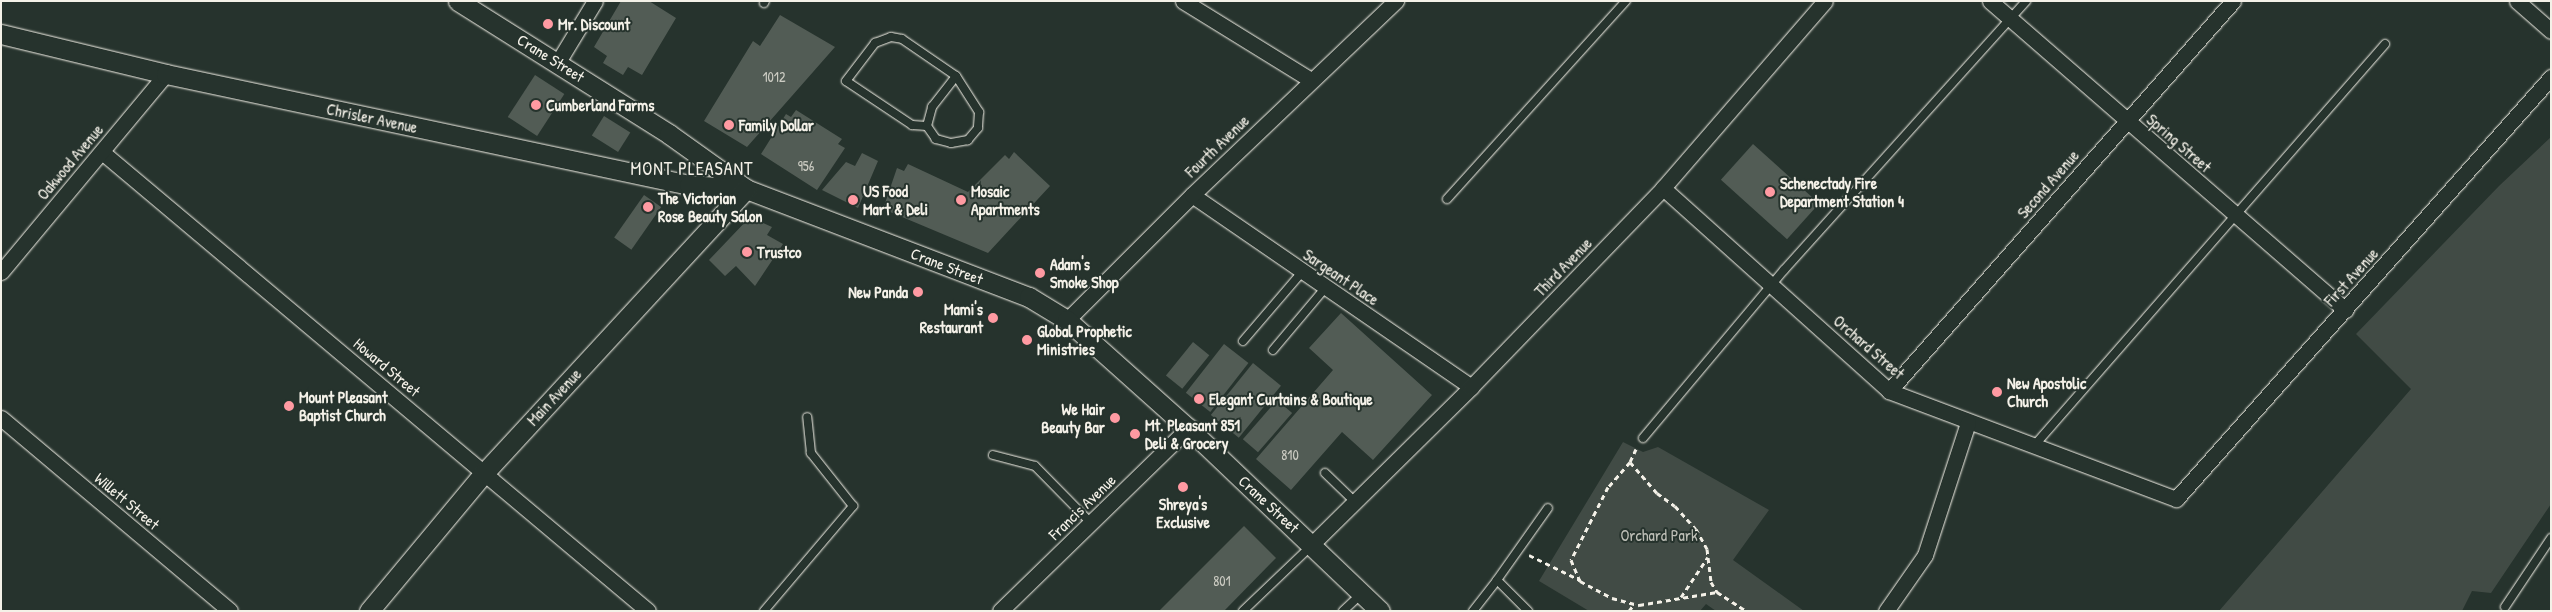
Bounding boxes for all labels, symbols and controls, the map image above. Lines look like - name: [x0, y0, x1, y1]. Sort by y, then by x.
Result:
- place label: Mr. Discount: [558, 14, 630, 34]
- marker: Mr. Discount: [542, 18, 554, 30]
- street label: Crane Street: [514, 30, 588, 86]
- house number: 1012: [763, 69, 785, 85]
- place label: Cumberland Farms: [546, 95, 654, 115]
- street label: Chrisler Avenue: [325, 99, 419, 137]
- marker: Cumberland Farms: [530, 99, 542, 111]
- street label: Spring Street: [2143, 110, 2215, 176]
- street label: Fourth Avenue: [1181, 111, 1253, 181]
- place label: Family Dollar: [739, 115, 814, 135]
- marker: Family Dollar: [723, 119, 735, 131]
- street label: Oakwood Avenue: [33, 120, 107, 204]
- street label: Second Avenue: [2013, 146, 2083, 222]
- district label: MONT PLEASANT: [629, 158, 755, 180]
- house number: 956: [798, 158, 814, 174]
- place label: Schenectady Fire Department Station 4: [1780, 173, 1904, 211]
- place label: US Food Mart & Deli: [863, 181, 928, 219]
- place label: Mosaic Apartments: [971, 181, 1040, 219]
- marker: Schenectady Fire Department Station 4: [1764, 186, 1776, 198]
- place label: The Victorian Rose Beauty Salon: [658, 188, 763, 226]
- marker: US Food Mart & Deli: [847, 194, 859, 206]
- marker: Mosaic Apartments: [955, 194, 967, 206]
- marker: The Victorian Rose Beauty Salon: [642, 201, 654, 213]
- street label: Third Avenue: [1530, 234, 1596, 300]
- place label: Trustco: [757, 242, 801, 262]
- street label: Crane Street: [908, 243, 986, 289]
- street label: First Avenue: [2320, 244, 2382, 310]
- street label: Sargeant Place: [1300, 245, 1382, 309]
- marker: Trustco: [741, 246, 753, 258]
- place label: Adam's Smoke Shop: [1050, 254, 1119, 292]
- marker: Adam's Smoke Shop: [1034, 267, 1046, 279]
- place label: New Panda: [848, 282, 908, 302]
- marker: New Panda: [912, 286, 924, 298]
- place label: Mami's Restaurant: [920, 299, 983, 337]
- street label: Orchard Street: [1830, 311, 1908, 383]
- marker: Mami's Restaurant: [987, 312, 999, 324]
- place label: Global Prophetic Ministries: [1037, 321, 1132, 359]
- street label: Howard Street: [350, 334, 424, 400]
- marker: Global Prophetic Ministries: [1021, 334, 1033, 346]
- street label: Main Avenue: [523, 365, 585, 429]
- place label: New Apostolic Church: [2007, 373, 2086, 411]
- marker: New Apostolic Church: [1991, 386, 2003, 398]
- place label: Mount Pleasant Baptist Church: [299, 387, 388, 425]
- place label: Elegant Curtains & Boutique: [1209, 389, 1373, 409]
- marker: Elegant Curtains & Boutique: [1193, 393, 1205, 405]
- place label: We Hair Beauty Bar: [1041, 399, 1105, 437]
- marker: Mount Pleasant Baptist Church: [283, 400, 295, 412]
- marker: We Hair Beauty Bar: [1109, 412, 1121, 424]
- place label: Mt. Pleasant 851 Deli & Grocery: [1145, 415, 1240, 453]
- marker: Mt. Pleasant 851 Deli & Grocery: [1129, 428, 1141, 440]
- house number: 810: [1281, 447, 1299, 463]
- street label: Willett Street: [91, 468, 163, 534]
- street label: Francis Avenue: [1044, 470, 1120, 544]
- street label: Crane Street: [1235, 471, 1303, 537]
- marker: Shreya's Exclusive: [1177, 481, 1189, 493]
- place label: Shreya's Exclusive: [1156, 494, 1210, 532]
- park label: Orchard Park: [1620, 525, 1698, 545]
- house number: 801: [1213, 573, 1231, 589]

